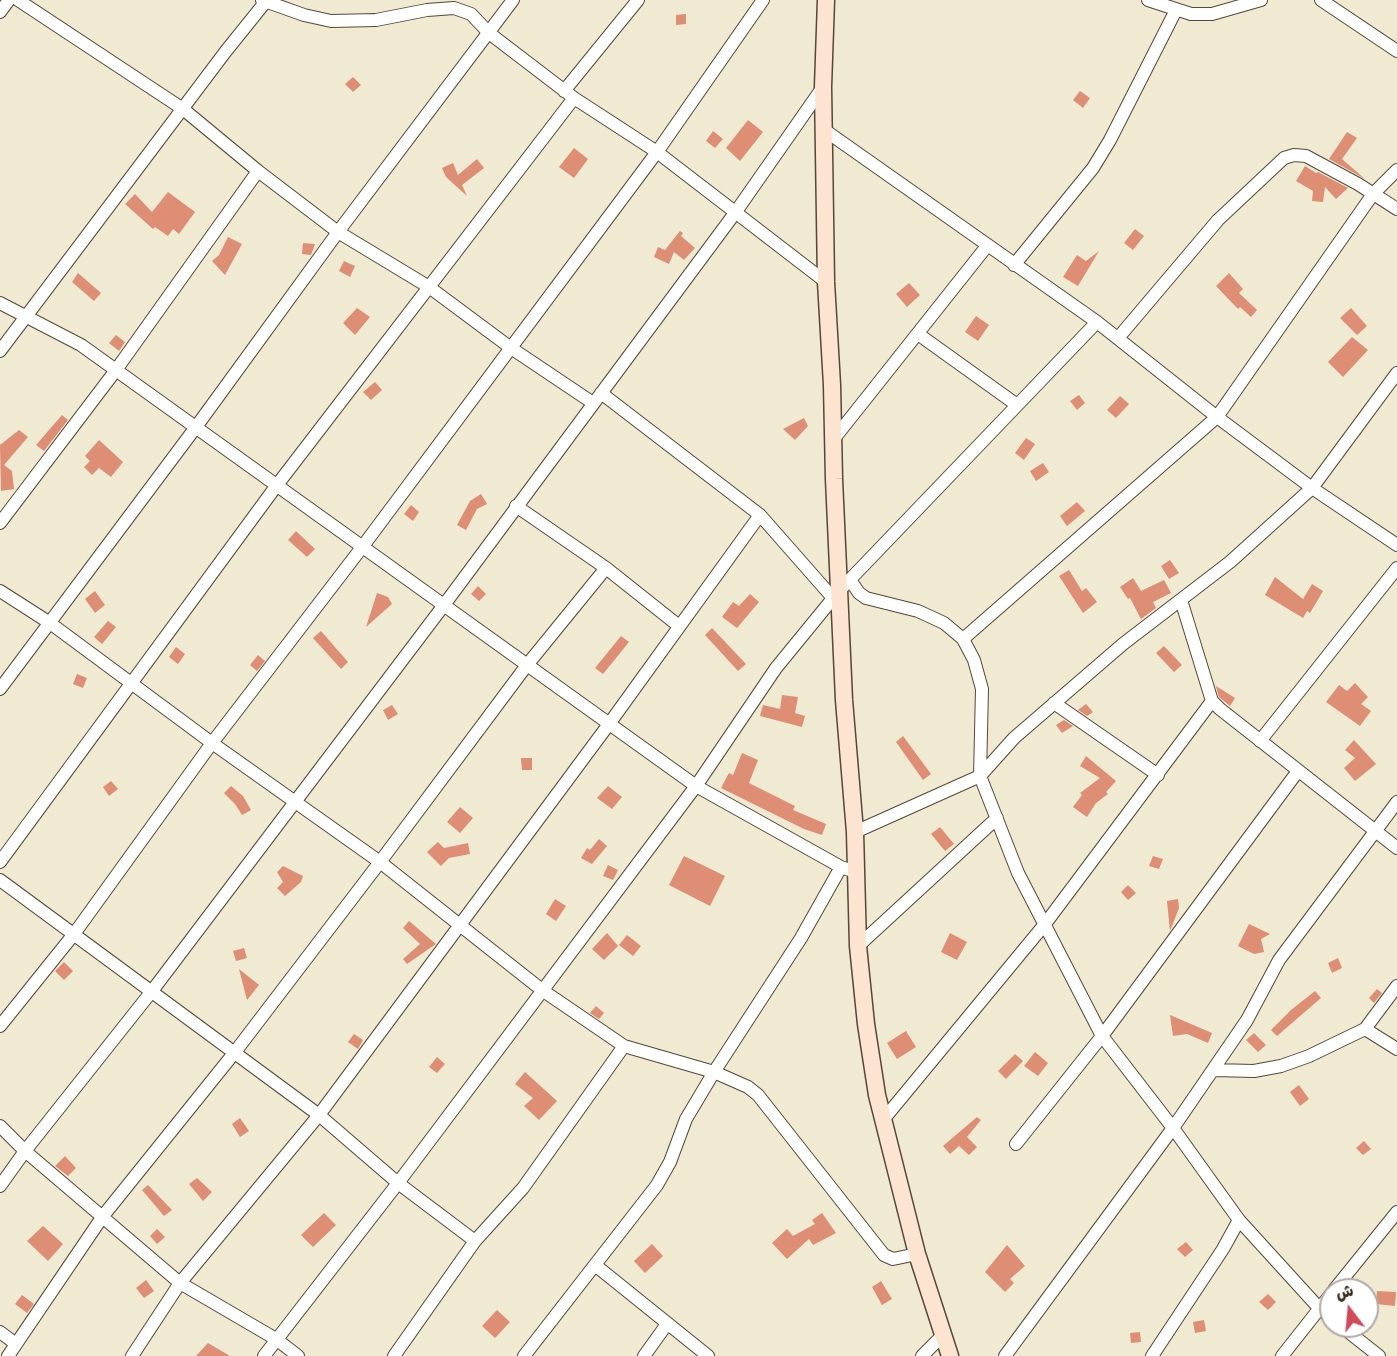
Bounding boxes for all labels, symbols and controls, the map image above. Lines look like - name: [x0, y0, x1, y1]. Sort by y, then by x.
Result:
- north arrow: [1319, 1278, 1379, 1338]
- text: ش: [1333, 1280, 1356, 1305]

